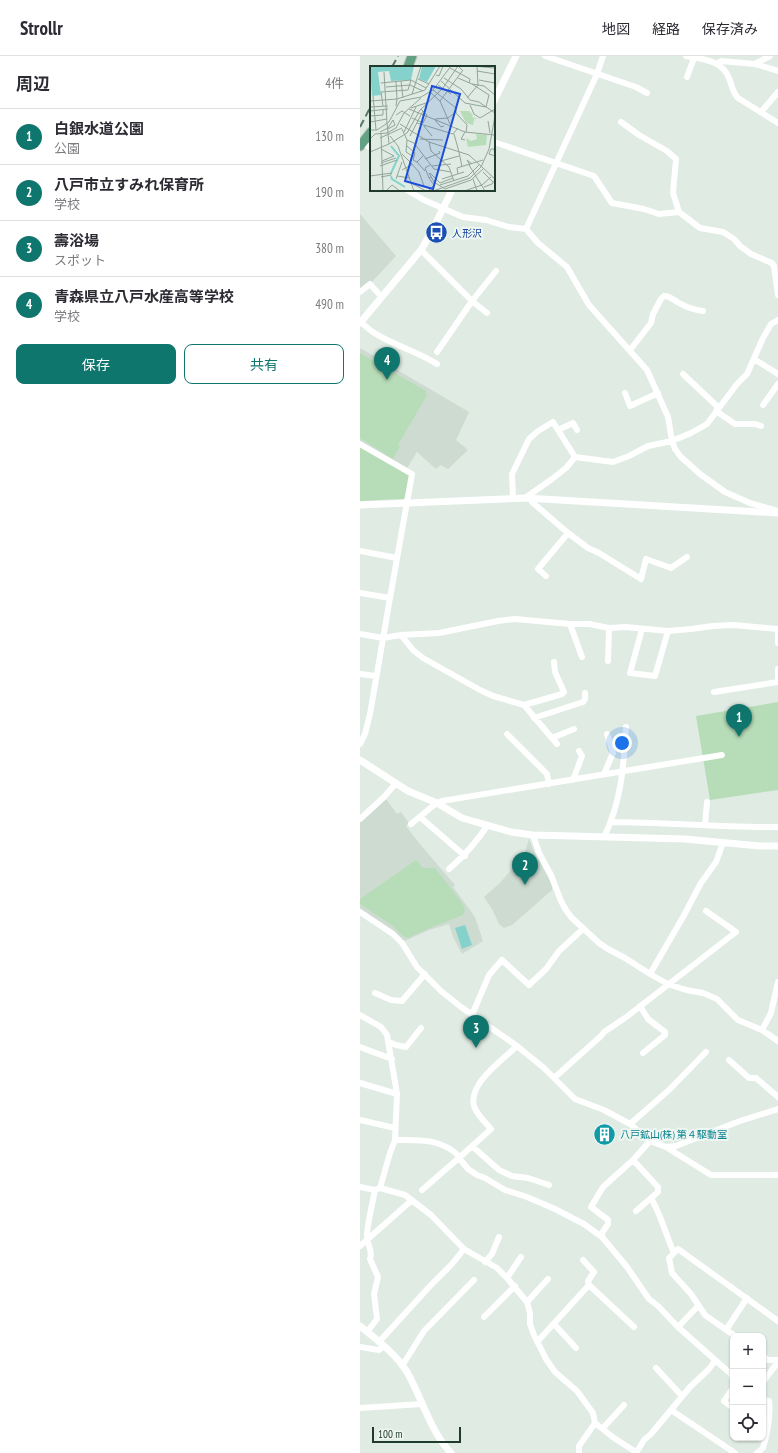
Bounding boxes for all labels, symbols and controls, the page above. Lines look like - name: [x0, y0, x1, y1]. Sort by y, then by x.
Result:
- text: Strollr: [20, 16, 63, 40]
- text: 地図: [602, 20, 630, 38]
- text: 経路: [652, 20, 680, 38]
- text: 保存済み: [702, 20, 758, 38]
- inset map: [370, 66, 495, 191]
- text: 周辺: [16, 73, 50, 95]
- text: 4件: [325, 75, 344, 92]
- text: 白銀水道公園: [54, 119, 144, 138]
- text: 1: [26, 128, 32, 145]
- text: 130 m: [315, 128, 344, 145]
- text: 公園: [54, 140, 80, 157]
- text: 八戸市立すみれ保育所: [54, 175, 204, 194]
- text: 2: [26, 184, 32, 201]
- text: 190 m: [315, 184, 344, 201]
- text: 学校: [54, 196, 80, 213]
- bus stop icon: 人形沢: [423, 220, 449, 246]
- place label: 人形沢: [452, 227, 482, 240]
- text: 壽浴場: [54, 231, 99, 250]
- text: 3: [26, 240, 32, 257]
- text: 380 m: [315, 240, 344, 257]
- text: スポット: [54, 252, 106, 269]
- text: 青森県立八戸水産高等学校: [54, 287, 234, 306]
- text: 4: [26, 296, 32, 313]
- text: 490 m: [315, 296, 344, 313]
- text: 学校: [54, 308, 80, 325]
- button: 保存: [16, 344, 176, 384]
- button: 共有: [184, 344, 344, 384]
- pin: 4: [374, 347, 400, 380]
- pin: 1: [726, 704, 752, 737]
- your location: [612, 733, 632, 753]
- pin: 2: [512, 852, 538, 885]
- pin: 3: [463, 1015, 489, 1048]
- building icon: 八戸鉱山(株) 第４駆動室: [591, 1121, 617, 1147]
- place label: 八戸鉱山(株) 第４駆動室: [620, 1128, 727, 1141]
- map controls: [730, 1333, 766, 1441]
- button: +: [730, 1333, 766, 1369]
- button: −: [730, 1369, 766, 1405]
- button: locate: [730, 1405, 766, 1441]
- scale bar: [372, 1425, 461, 1444]
- text: 100 m: [378, 1427, 402, 1441]

